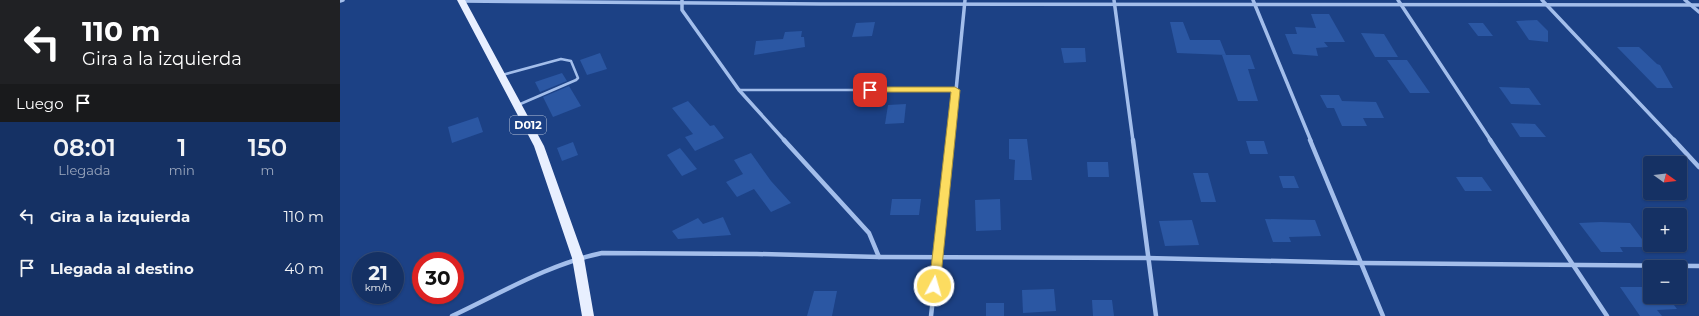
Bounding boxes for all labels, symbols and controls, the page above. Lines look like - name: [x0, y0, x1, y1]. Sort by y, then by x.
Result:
- text: 110 m: [82, 14, 160, 48]
- icon: left: [16, 16, 68, 68]
- text: Gira a la izquierda: [82, 48, 242, 70]
- pin: [853, 73, 887, 107]
- icon: arrive: [859, 79, 881, 101]
- icon: arrive: [72, 92, 94, 114]
- text: Luego: [16, 94, 64, 113]
- road number: D012: [510, 116, 546, 134]
- text: 08:01: [53, 133, 116, 162]
- text: 1: [177, 133, 186, 162]
- text: 150: [248, 133, 287, 162]
- north arrow: [1643, 156, 1687, 200]
- map controls: [1643, 156, 1687, 304]
- text: Llegada: [58, 162, 110, 178]
- text: min: [169, 162, 195, 178]
- text: m: [261, 162, 274, 178]
- icon: left: [16, 205, 38, 227]
- text: Gira a la izquierda: [50, 207, 190, 226]
- text: 110 m: [283, 207, 324, 226]
- button: +: [1643, 208, 1687, 252]
- speed limit sign: 30: [412, 252, 464, 304]
- icon: arrive: [16, 257, 38, 279]
- text: Llegada al destino: [50, 259, 194, 278]
- text: 40 m: [284, 259, 324, 278]
- button: −: [1643, 260, 1687, 304]
- text: 21: [368, 261, 388, 285]
- position arrow: [913, 265, 955, 307]
- text: km/h: [365, 281, 391, 294]

